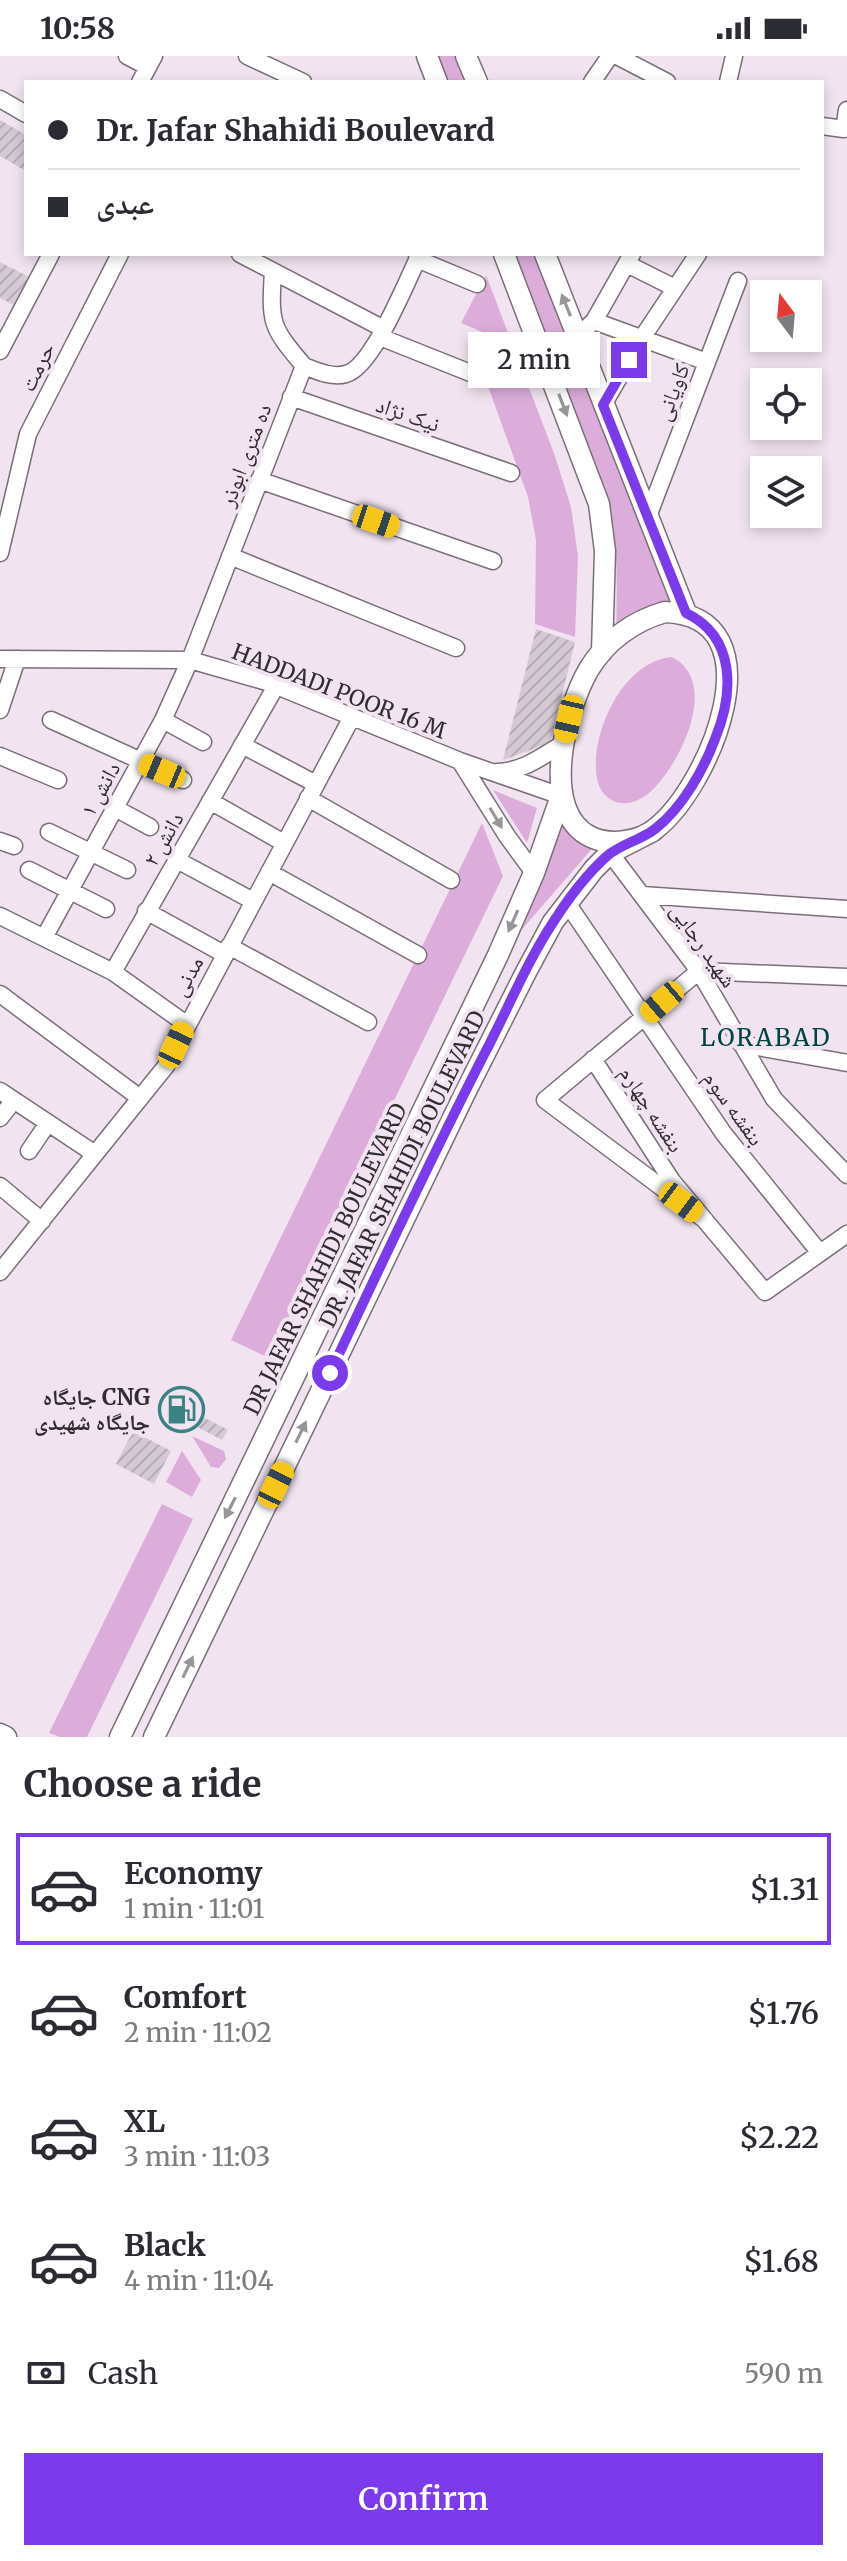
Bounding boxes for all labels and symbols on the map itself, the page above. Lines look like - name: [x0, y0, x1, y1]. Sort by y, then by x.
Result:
- north arrow: [750, 280, 822, 352]
- one-way arrow: [559, 293, 572, 317]
- callout: 2 min: [469, 332, 601, 388]
- street label: حرمت: [13, 338, 61, 396]
- route end: [611, 342, 647, 378]
- street label: کاویانی: [648, 359, 696, 425]
- street label: نیک نژاد: [372, 390, 444, 438]
- one-way arrow: [557, 393, 570, 417]
- street label: ده متری ابوذر: [212, 400, 277, 511]
- car: [349, 502, 403, 540]
- street label: HADDADI POOR 16 M: [228, 637, 450, 745]
- car: [552, 693, 586, 745]
- car: [135, 751, 189, 791]
- street label: دانش ۱: [74, 757, 126, 821]
- street label: دانش ۲: [136, 807, 190, 871]
- one-way arrow: [489, 807, 503, 829]
- street label: شهید رجایی: [665, 897, 743, 993]
- one-way arrow: [507, 909, 520, 933]
- street label: مدنی: [165, 951, 209, 1001]
- car: [636, 977, 688, 1027]
- street label: DR. JAFAR SHAHIDI BOULEVARD: [313, 1006, 491, 1332]
- car: [155, 1018, 197, 1072]
- district label: LORABAD: [700, 1022, 832, 1053]
- street label: بنفشه چهارم: [613, 1060, 690, 1158]
- street label: بنفشه سوم: [697, 1065, 771, 1152]
- street label: DR JAFAR SHAHIDI BOULEVARD: [237, 1098, 413, 1420]
- car: [655, 1178, 707, 1226]
- route start: [312, 1355, 348, 1391]
- place label: جایگاه CNG جایگاه شهیدی: [34, 1383, 150, 1436]
- fuel station icon: جایگاه CNG جایگاه شهیدی: [157, 1386, 205, 1434]
- one-way arrow: [294, 1421, 308, 1444]
- car: [255, 1458, 297, 1512]
- one-way arrow: [223, 1497, 237, 1520]
- one-way arrow: [181, 1655, 195, 1678]

